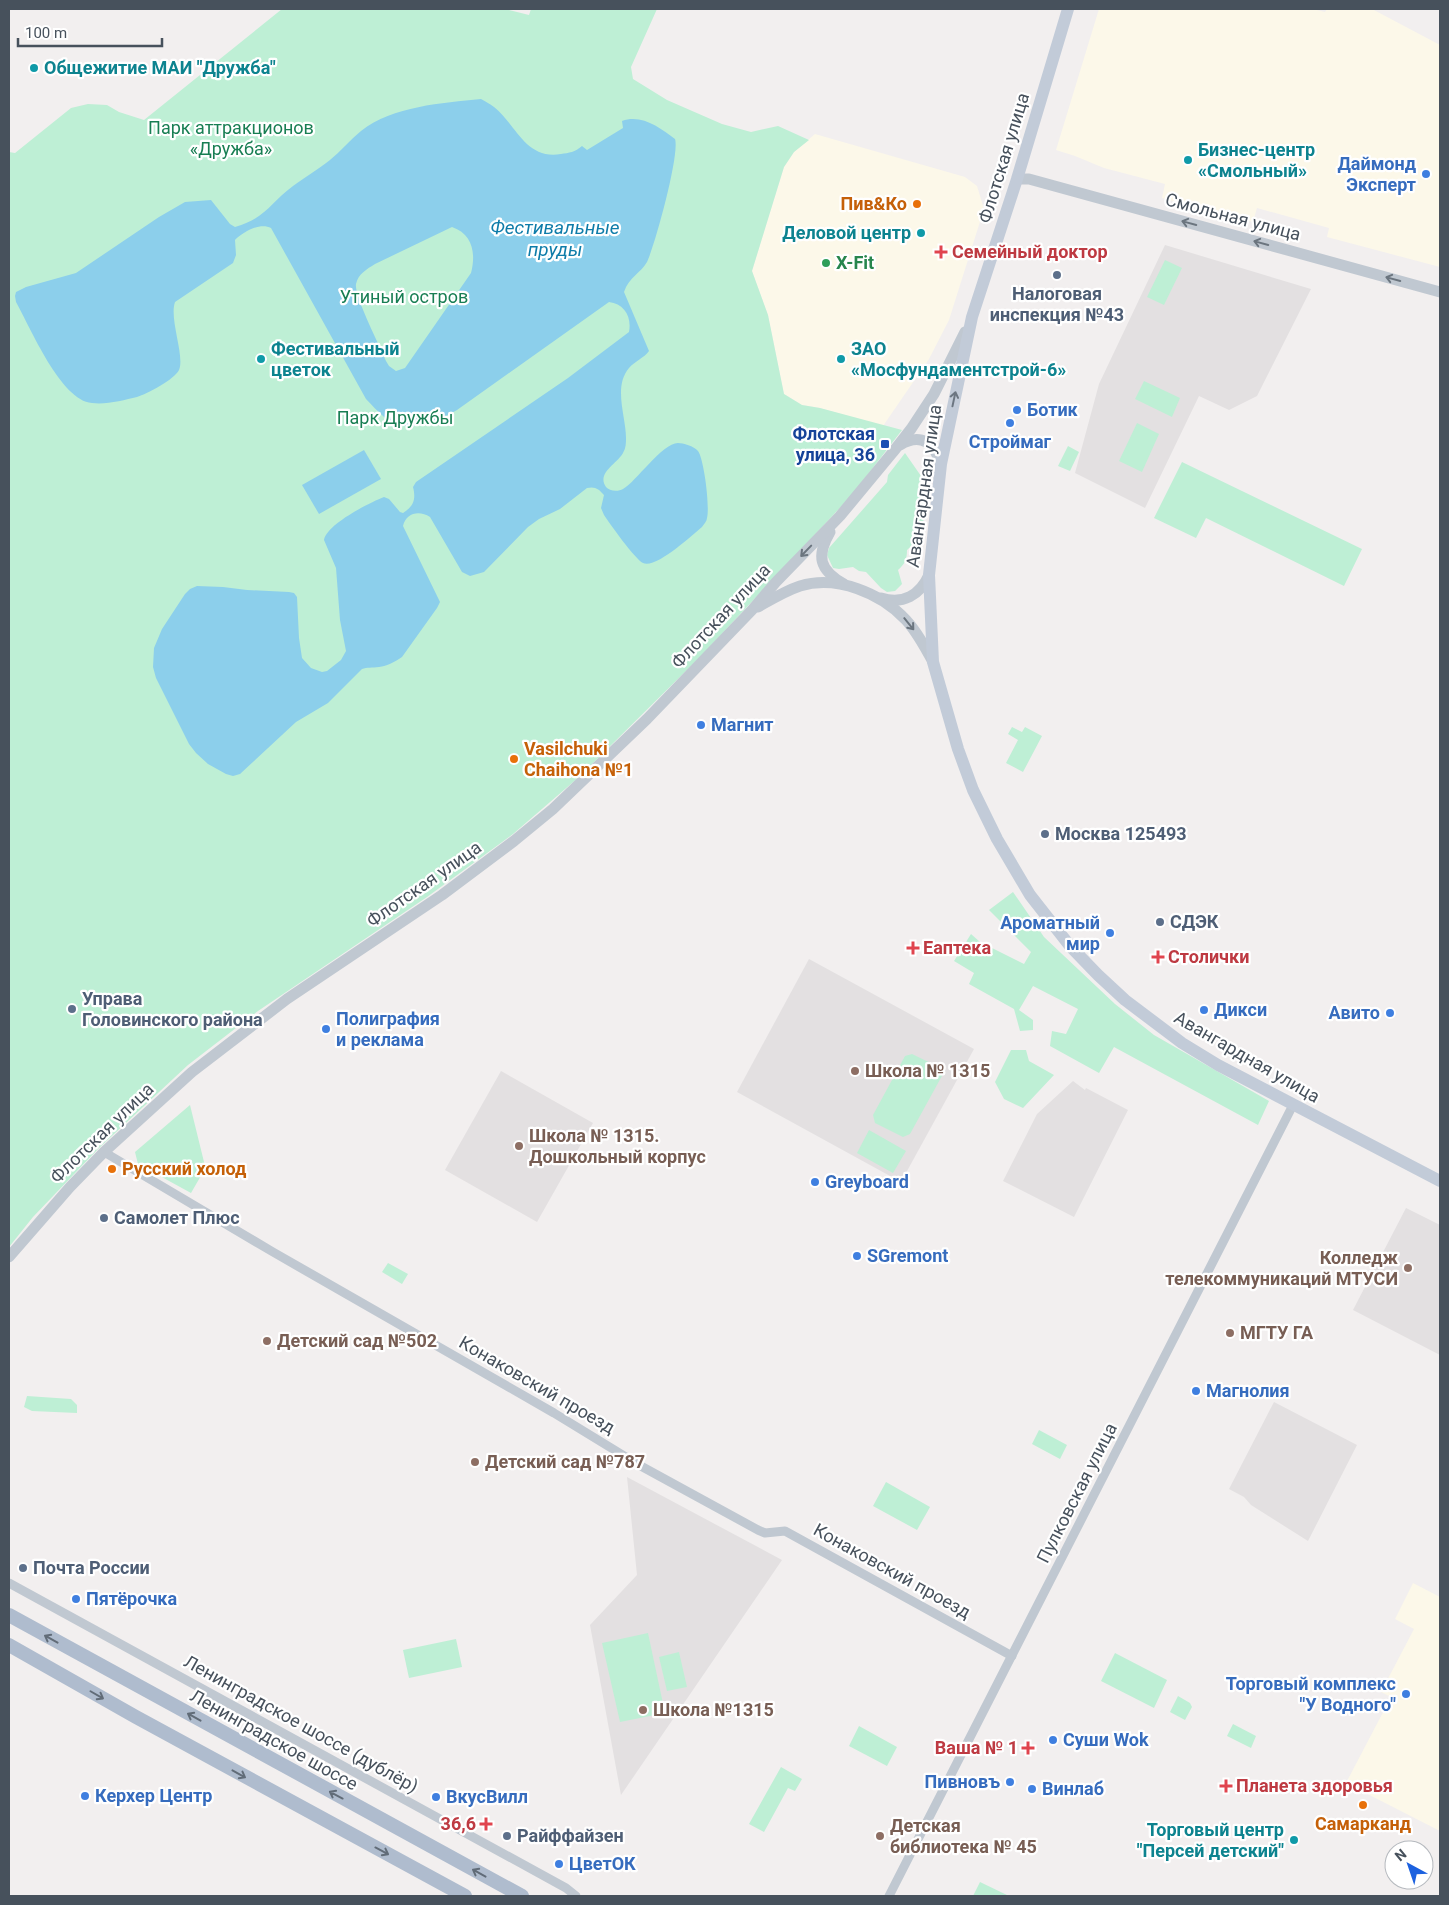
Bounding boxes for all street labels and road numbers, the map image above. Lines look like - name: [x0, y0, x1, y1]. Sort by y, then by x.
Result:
- street label: Флотская улица: [974, 90, 1033, 225]
- street label: Смольная улица: [1163, 188, 1303, 245]
- street label: Авангардная улица: [902, 403, 945, 569]
- street label: Флотская улица: [667, 559, 774, 672]
- street label: Флотская улица: [362, 836, 485, 931]
- street label: Авангардная улица: [1171, 1006, 1324, 1107]
- street label: Флотская улица: [46, 1078, 158, 1187]
- street label: Конаковский проезд: [456, 1331, 619, 1438]
- street label: Пулковская улица: [1032, 1419, 1121, 1566]
- street label: Конаковский проезд: [810, 1519, 975, 1623]
- street label: Ленинградское шоссе (дублёр): [180, 1650, 422, 1798]
- street label: Ленинградское шоссе: [186, 1685, 362, 1795]

